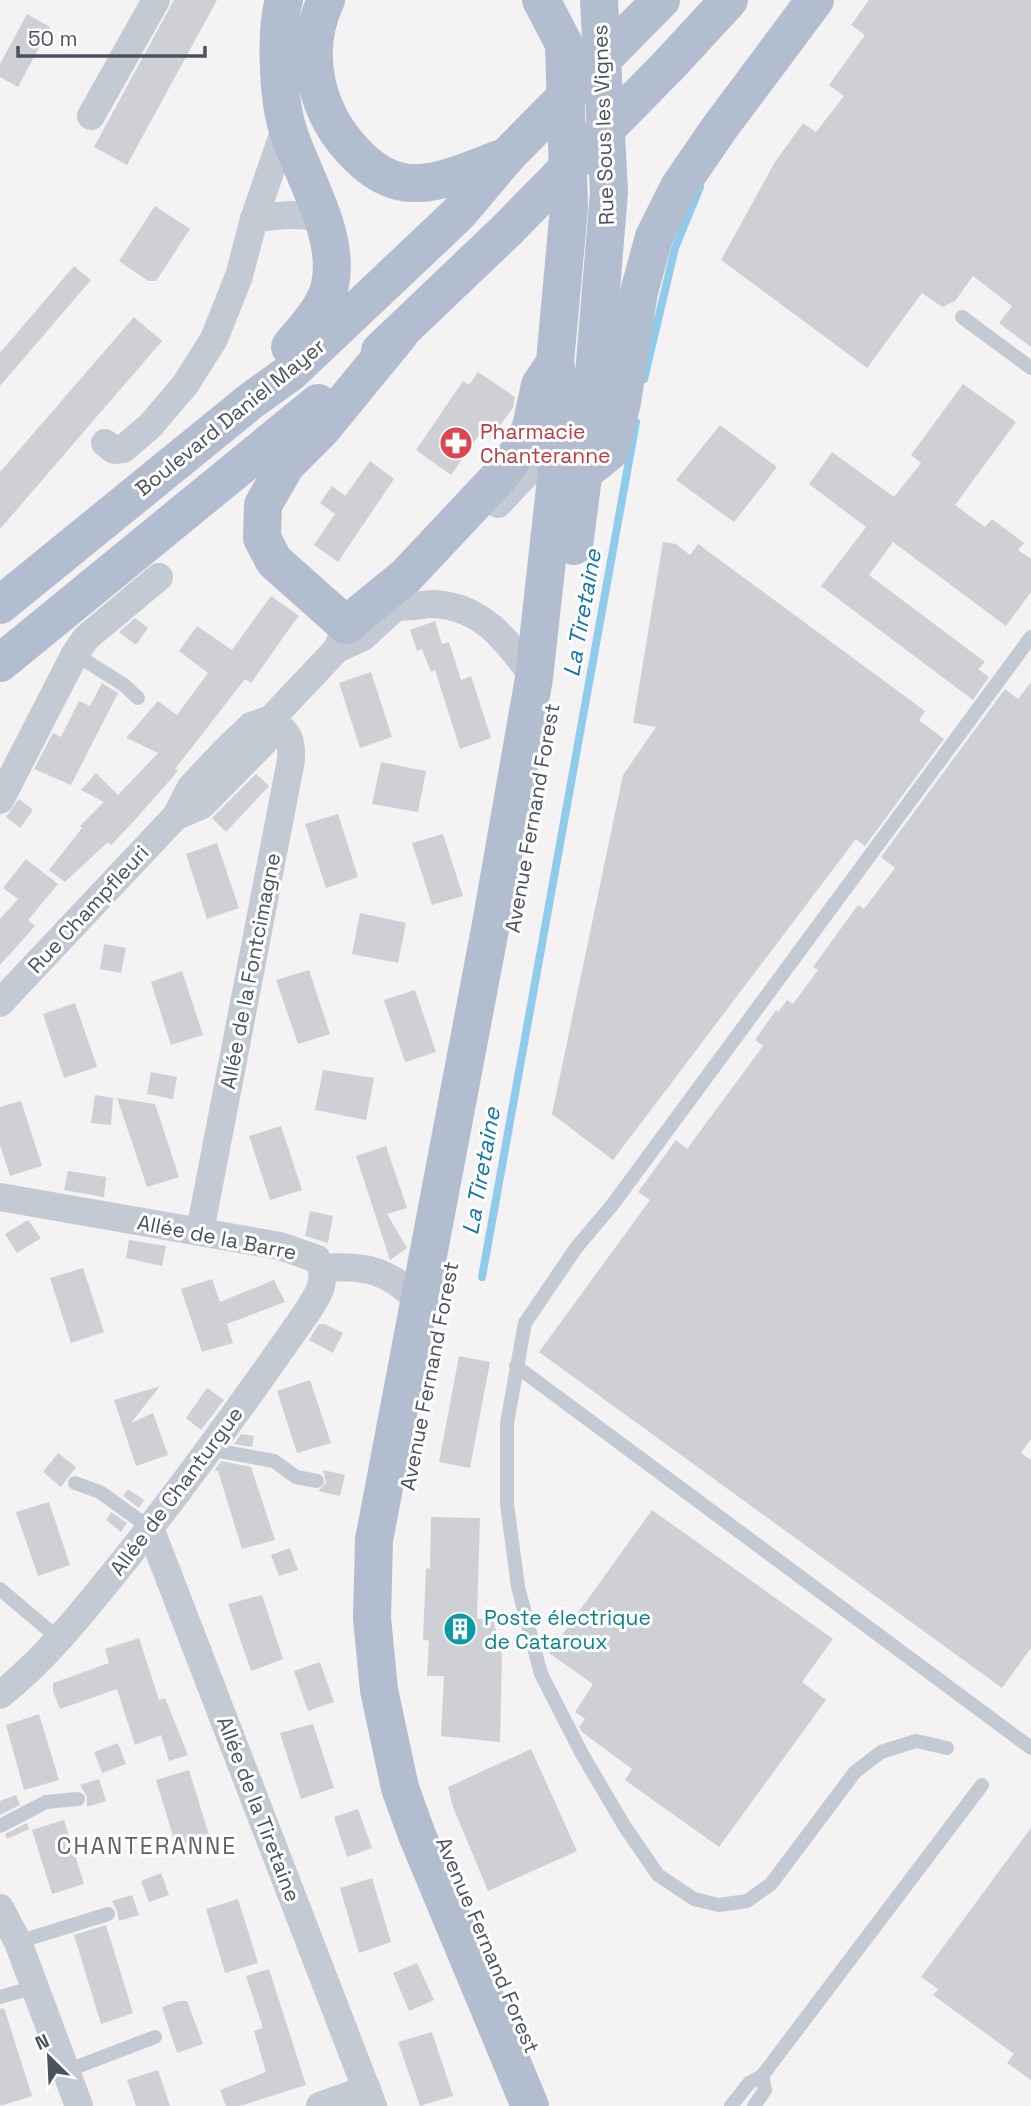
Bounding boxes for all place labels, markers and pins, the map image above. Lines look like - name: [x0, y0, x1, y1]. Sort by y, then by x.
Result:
- place label: Pharmacie Chanteranne: [480, 418, 611, 469]
- pharmacy icon: Pharmacie Chanteranne: [437, 424, 475, 462]
- place label: Poste électrique de Cataroux: [484, 1604, 651, 1655]
- building icon: Poste électrique de Cataroux: [441, 1610, 479, 1648]

